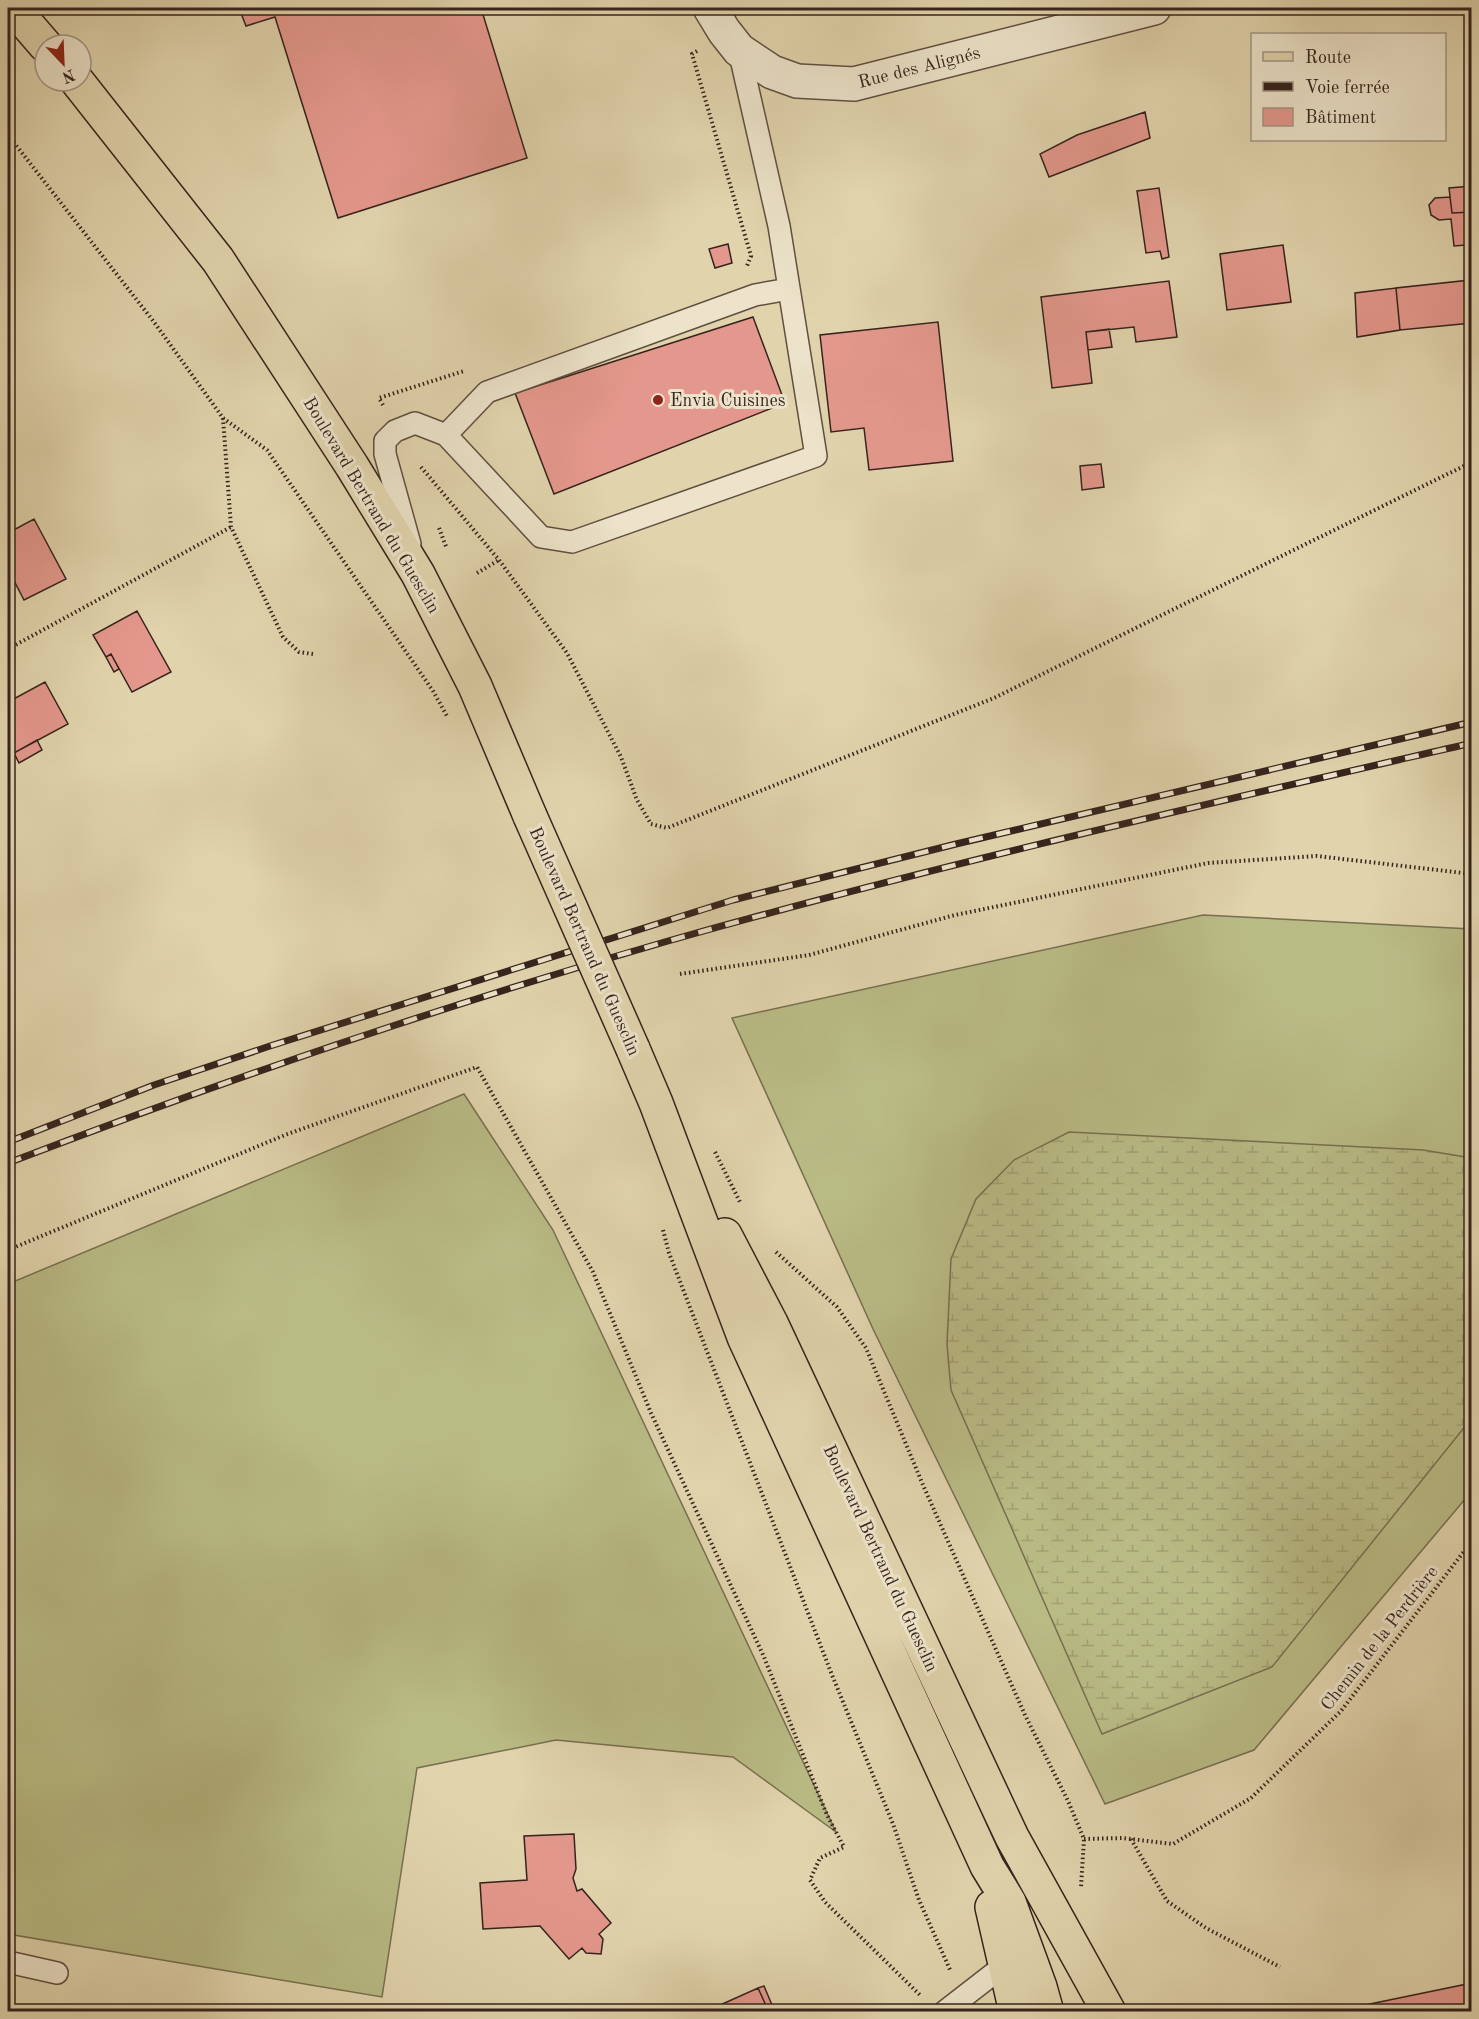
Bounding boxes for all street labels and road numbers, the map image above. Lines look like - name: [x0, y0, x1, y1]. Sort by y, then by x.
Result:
- street label: Rue des Alignés: [856, 44, 982, 92]
- street label: Boulevard Bertrand du Guesclin: [299, 394, 443, 617]
- street label: Boulevard Bertrand du Guesclin: [525, 824, 643, 1059]
- street label: Boulevard Bertrand du Guesclin: [819, 1442, 941, 1675]
- street label: Chemin de la Perdrière: [1318, 1563, 1442, 1714]

